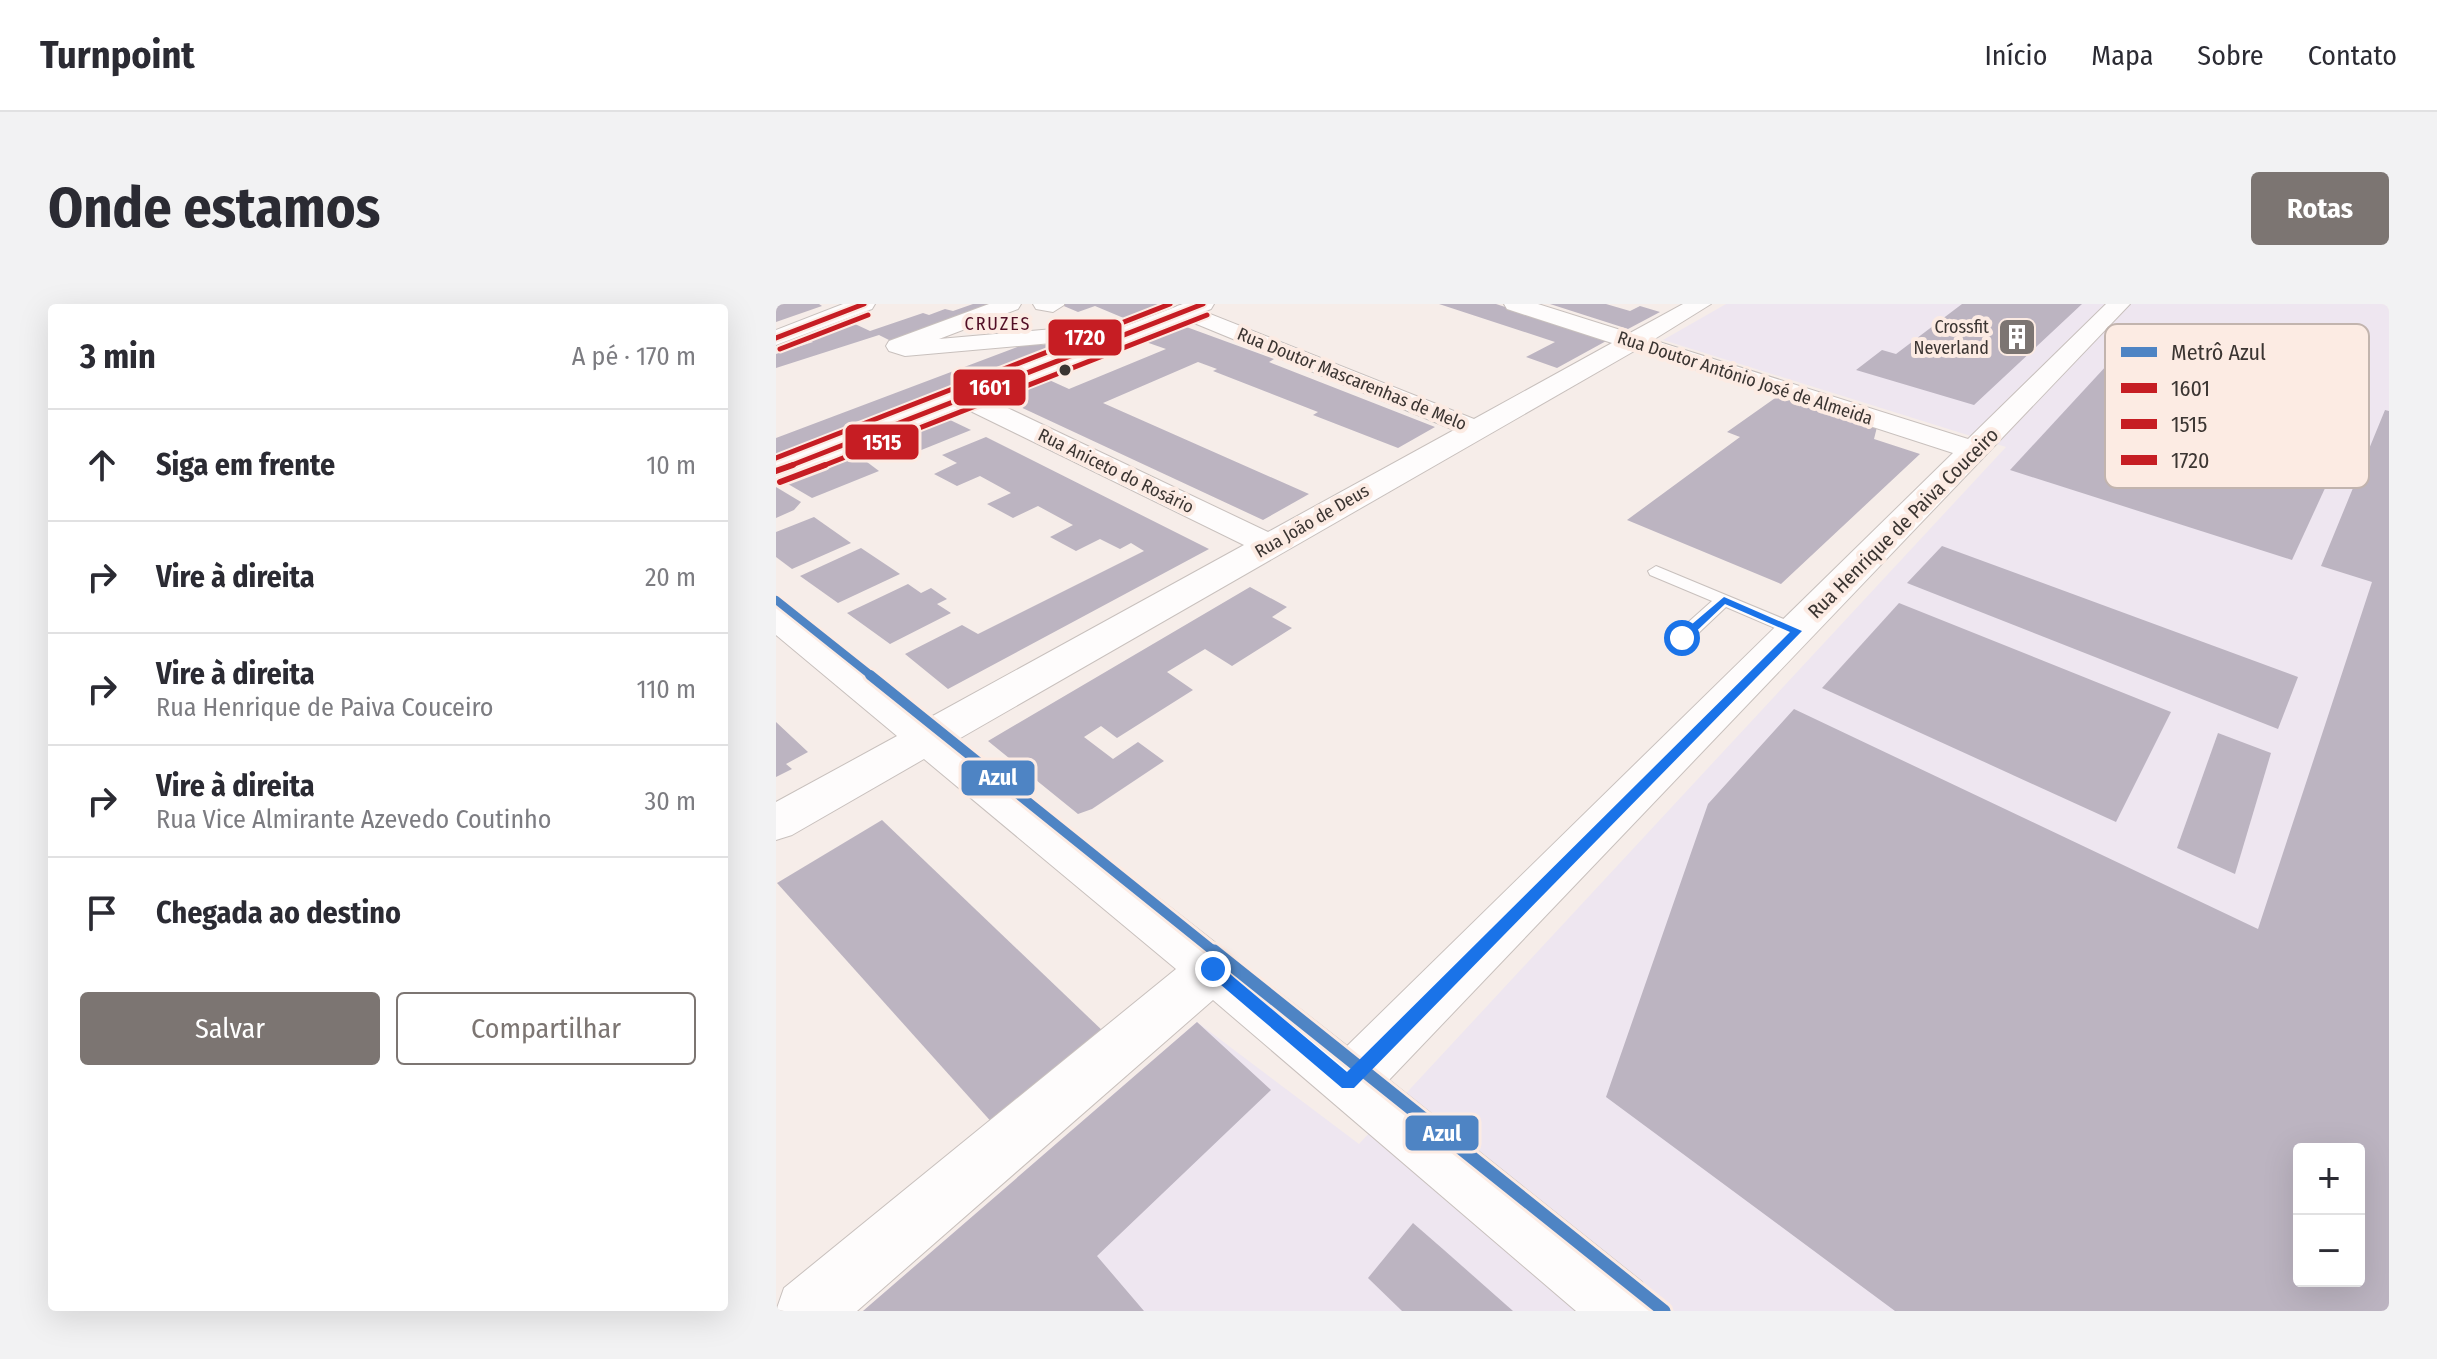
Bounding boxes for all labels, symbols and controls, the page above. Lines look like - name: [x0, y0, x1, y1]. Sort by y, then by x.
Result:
- text: Turnpoint: [40, 32, 195, 78]
- text: Início: [1984, 39, 2047, 72]
- text: Mapa: [2091, 39, 2153, 72]
- text: Sobre: [2197, 39, 2264, 72]
- text: Contato: [2308, 39, 2397, 72]
- button: Rotas: [2251, 172, 2389, 245]
- text: Onde estamos: [48, 175, 380, 242]
- district label: CRUZES: [965, 313, 1031, 335]
- place label: Crossfit Neverland: [1914, 316, 1989, 359]
- building icon: Crossfit Neverland: [1996, 316, 2038, 358]
- line badge: 1720: [1047, 318, 1123, 357]
- street label: Rua Doutor Mascarenhas de Melo: [1234, 323, 1470, 435]
- text: 1720: [1065, 324, 1105, 351]
- legend: [2105, 324, 2369, 488]
- street label: Rua Doutor António José de Almeida: [1615, 326, 1875, 430]
- text: 3 min: [80, 336, 156, 377]
- text: Metrô Azul: [2171, 339, 2266, 366]
- text: A pé · 170 m: [572, 341, 696, 372]
- unlabelled marker: [1057, 362, 1073, 378]
- line badge: 1601: [952, 368, 1027, 407]
- text: 1601: [969, 374, 1011, 401]
- text: 1601: [2171, 375, 2210, 402]
- text: 1515: [2171, 411, 2207, 438]
- line badge: 1515: [844, 423, 920, 461]
- street label: Rua Henrique de Paiva Couceiro: [1803, 423, 2003, 623]
- street label: Rua Aniceto do Rosário: [1035, 424, 1197, 518]
- text: 1515: [862, 429, 902, 456]
- icon: ahead: [80, 443, 124, 487]
- text: Siga em frente: [156, 447, 335, 483]
- text: 1720: [2171, 447, 2209, 474]
- text: 10 m: [646, 450, 696, 481]
- street label: Rua João de Deus: [1251, 479, 1373, 563]
- icon: right: [80, 555, 124, 599]
- text: Vire à direita: [156, 559, 315, 595]
- text: 20 m: [645, 562, 696, 593]
- route start: [1664, 620, 1700, 656]
- text: Vire à direita: [156, 656, 315, 692]
- icon: right: [80, 667, 124, 711]
- text: 110 m: [636, 674, 696, 705]
- text: Rua Henrique de Paiva Couceiro: [156, 692, 494, 723]
- line badge: Azul: [960, 759, 1036, 797]
- text: Azul: [978, 764, 1018, 791]
- text: Vire à direita: [156, 768, 315, 804]
- icon: right: [80, 779, 124, 823]
- text: 30 m: [645, 786, 696, 817]
- text: Rua Vice Almirante Azevedo Coutinho: [156, 804, 552, 835]
- icon: arrive: [80, 891, 124, 935]
- text: Chegada ao destino: [156, 895, 401, 931]
- route end: [1195, 951, 1231, 987]
- button: Salvar: [80, 992, 380, 1065]
- button: Compartilhar: [396, 992, 696, 1065]
- line badge: Azul: [1404, 1114, 1480, 1152]
- text: Azul: [1422, 1120, 1462, 1147]
- map controls: [2293, 1143, 2365, 1287]
- button: +: [2293, 1143, 2365, 1215]
- button: −: [2293, 1215, 2365, 1287]

